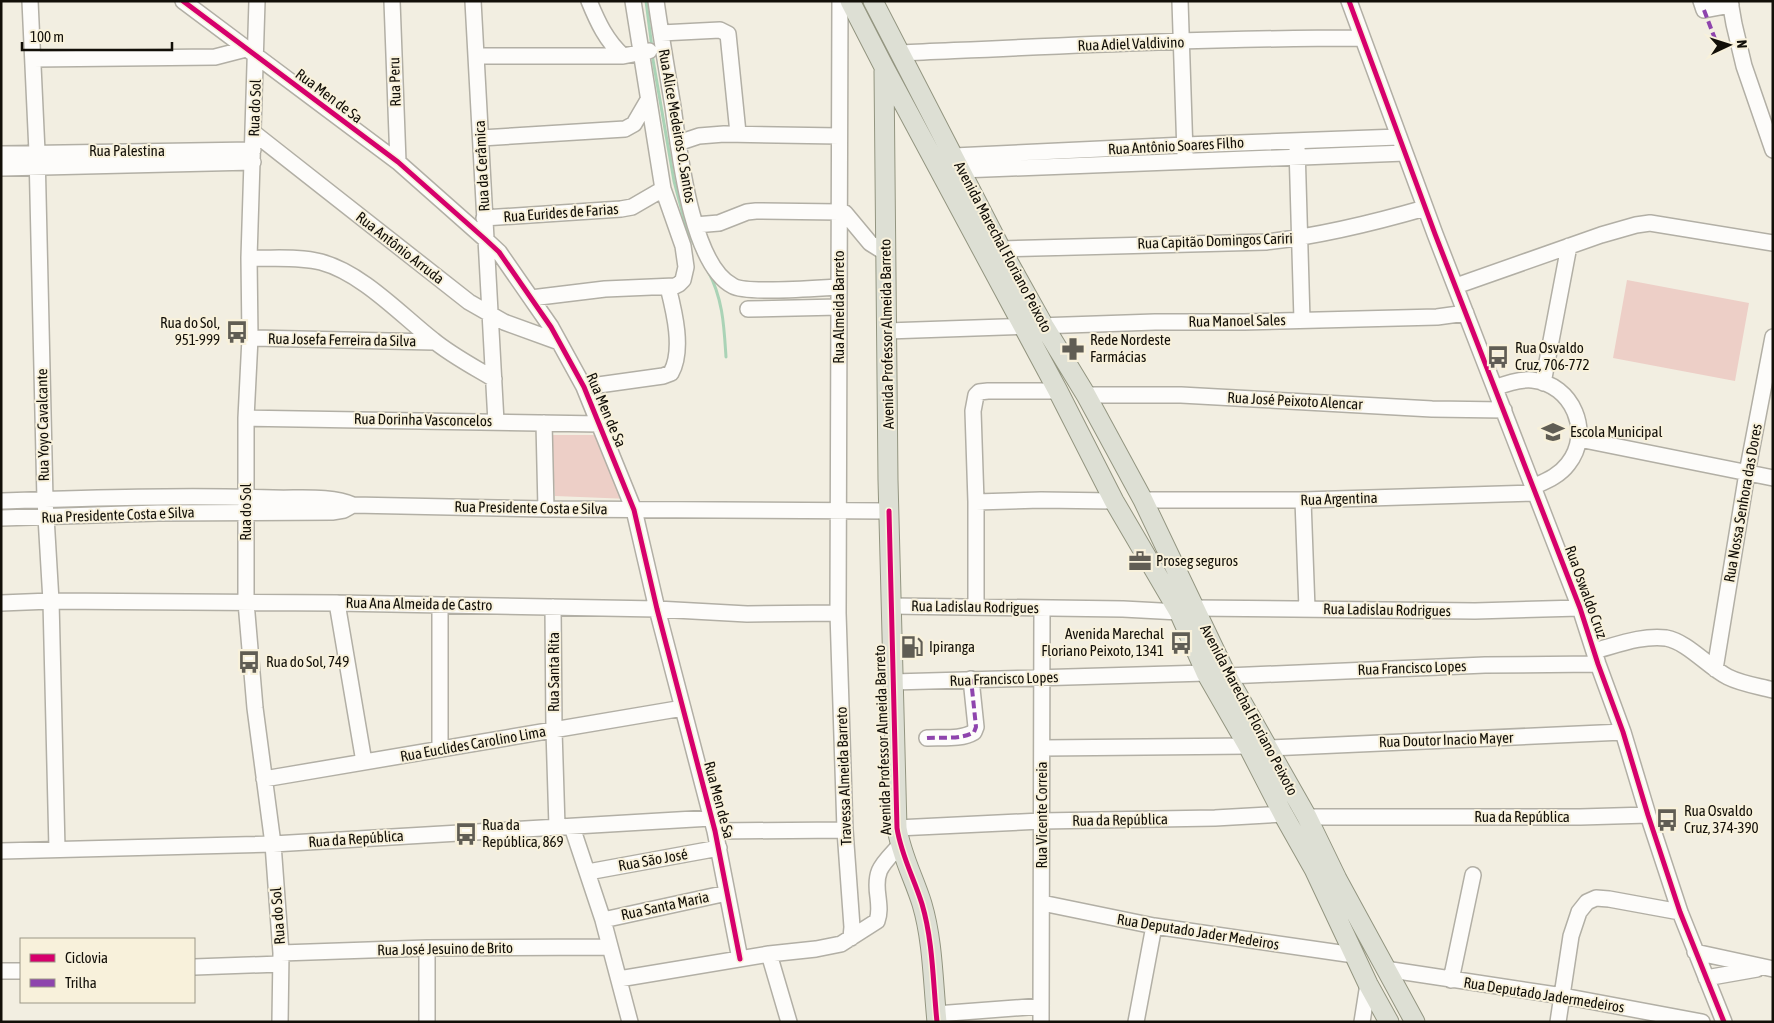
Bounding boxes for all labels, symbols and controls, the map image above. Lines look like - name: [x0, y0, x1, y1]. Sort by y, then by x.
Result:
- scale bar: [22, 20, 172, 52]
- north arrow: [1704, 20, 1754, 70]
- text: 100 m: [30, 28, 64, 45]
- street label: Rua Adiel Valdivino: [1077, 33, 1185, 54]
- text: N: [1734, 39, 1750, 49]
- street label: Rua Alice Medeiros O. Santos: [656, 48, 699, 204]
- street label: Rua Peru: [385, 57, 404, 107]
- street label: Rua Men de Sa: [293, 65, 366, 126]
- street label: Rua do Sol: [245, 79, 264, 137]
- street label: Rua da Cerâmica: [471, 120, 492, 212]
- street label: Rua Antônio Soares Filho: [1108, 133, 1244, 158]
- street label: Rua Palestina: [89, 142, 165, 159]
- street label: Avenida Marechal Floriano Peixoto: [951, 159, 1056, 335]
- street label: Rua Eurides de Farias: [503, 200, 619, 225]
- street label: Rua Antônio Arruda: [353, 208, 448, 287]
- street label: Rua Capitão Domingos Cariri: [1137, 229, 1293, 252]
- street label: Avenida Professor Almeida Barreto: [876, 239, 897, 429]
- street label: Rua Almeida Barreto: [830, 250, 847, 364]
- street label: Rua Manoel Sales: [1188, 311, 1286, 330]
- place label: Rua do Sol, 951-999: [160, 314, 220, 348]
- bus stop icon: Rua do Sol, 951-999: [224, 319, 250, 345]
- street label: Rua Josefa Ferreira da Silva: [268, 330, 416, 349]
- place label: Rede Nordeste Farmácias: [1090, 331, 1171, 365]
- pharmacy icon: Rede Nordeste Farmácias: [1060, 336, 1086, 362]
- place label: Rua Osvaldo Cruz, 706-772: [1515, 339, 1590, 373]
- bus stop icon: Rua Osvaldo Cruz, 706-772: [1485, 344, 1511, 370]
- street label: Rua Yoyo Cavalcante: [33, 368, 52, 482]
- street label: Rua Men de Sa: [583, 370, 630, 450]
- street label: Rua José Peixoto Alencar: [1227, 388, 1364, 413]
- street label: Rua Dorinha Vasconcelos: [354, 410, 492, 429]
- school or university icon: Escola Municipal: [1540, 419, 1566, 445]
- street label: Rua Nossa Senhora das Dores: [1720, 422, 1765, 583]
- place label: Escola Municipal: [1570, 423, 1662, 440]
- street label: Rua do Sol: [237, 483, 254, 541]
- street label: Rua Argentina: [1300, 489, 1378, 508]
- street label: Rua Presidente Costa e Silva: [454, 498, 608, 517]
- street label: Rua Presidente Costa e Silva: [41, 503, 195, 526]
- street label: Rua Oswaldo Cruz: [1562, 543, 1611, 641]
- office icon: Proseg seguros: [1127, 548, 1153, 574]
- place label: Proseg seguros: [1156, 552, 1238, 569]
- street label: Rua Ana Almeida de Castro: [345, 594, 493, 613]
- street label: Rua Ladislau Rodrigues: [911, 597, 1039, 616]
- street label: Rua Ladislau Rodrigues: [1323, 600, 1451, 619]
- street label: Avenida Marechal Floriano Peixoto: [1197, 622, 1302, 798]
- place label: Avenida Marechal Floriano Peixoto, 1341: [1041, 625, 1164, 659]
- bus stop icon: Avenida Marechal Floriano Peixoto, 1341: [1168, 630, 1194, 656]
- street label: Rua Santa Rita: [545, 632, 562, 712]
- fuel station icon: Ipiranga: [899, 634, 925, 660]
- place label: Ipiranga: [929, 638, 975, 655]
- street label: Avenida Professor Almeida Barreto: [871, 645, 894, 835]
- bus stop icon: Rua do Sol, 749: [236, 649, 262, 675]
- place label: Rua do Sol, 749: [266, 653, 349, 670]
- street label: Rua Francisco Lopes: [1357, 657, 1467, 678]
- street label: Rua Francisco Lopes: [949, 668, 1059, 689]
- street label: Travessa Almeida Barreto: [833, 706, 854, 846]
- street label: Rua Euclides Carolino Lima: [399, 722, 547, 765]
- street label: Rua Doutor Inacio Mayer: [1378, 729, 1514, 750]
- street label: Rua Men de Sa: [701, 759, 738, 840]
- street label: Rua Vicente Correia: [1033, 761, 1050, 869]
- place label: Rua Osvaldo Cruz, 374-390: [1684, 802, 1759, 836]
- bus stop icon: Rua Osvaldo Cruz, 374-390: [1654, 807, 1680, 833]
- street label: Rua da República: [1474, 808, 1570, 825]
- street label: Rua da República: [1072, 810, 1168, 829]
- place label: Rua da República, 869: [482, 816, 564, 850]
- bus stop icon: Rua da República, 869: [453, 821, 479, 847]
- street label: Rua da República: [308, 827, 404, 850]
- street label: Rua São José: [617, 845, 689, 874]
- street label: Rua do Sol: [267, 887, 288, 945]
- street label: Rua Santa Maria: [619, 888, 710, 923]
- street label: Rua Deputado Jader Medeiros: [1116, 910, 1280, 953]
- legend: [20, 938, 195, 1003]
- street label: Rua José Jesuino de Brito: [377, 939, 513, 958]
- text: Ciclovia: [65, 949, 108, 966]
- street label: Rua Deputado Jadermedeiros: [1462, 973, 1626, 1016]
- text: Trilha: [65, 974, 97, 991]

